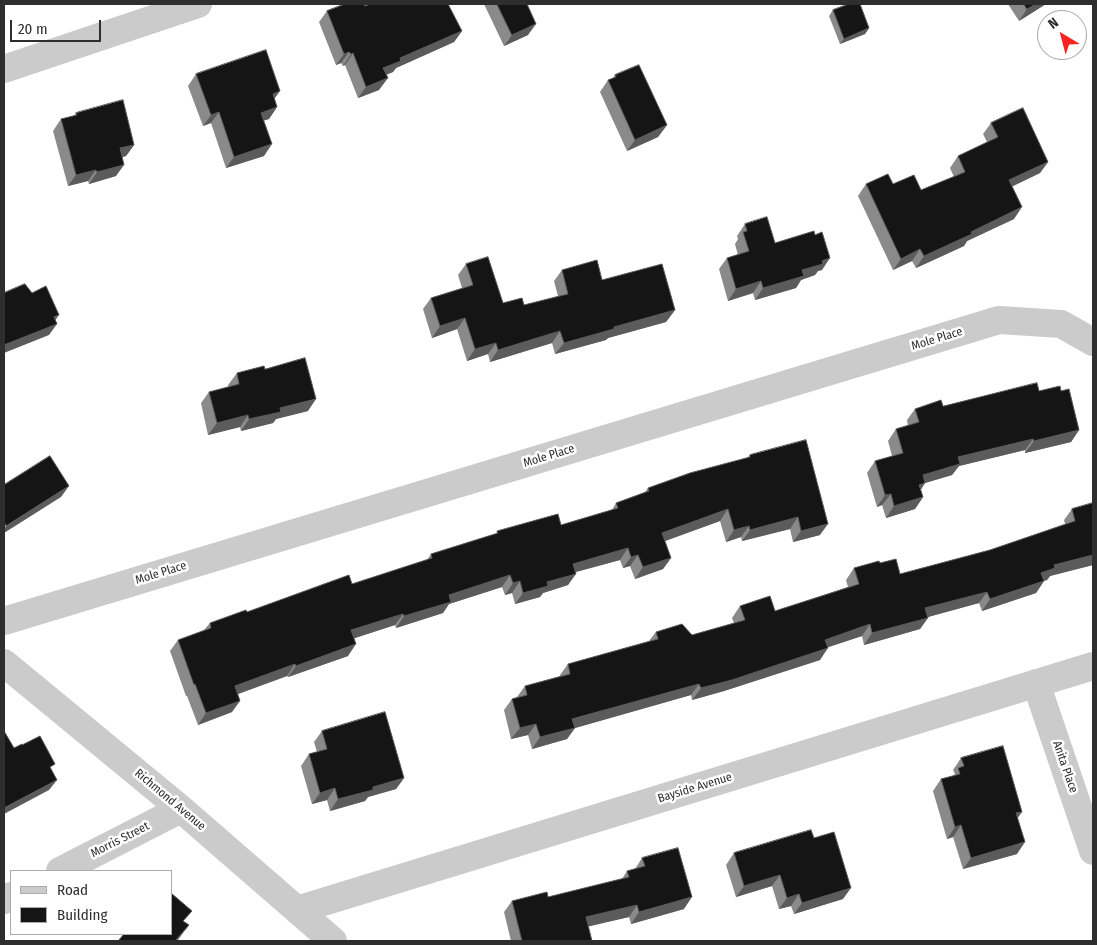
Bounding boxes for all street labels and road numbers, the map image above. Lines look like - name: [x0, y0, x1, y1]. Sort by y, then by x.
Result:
- street label: Mole Place: [910, 324, 964, 354]
- street label: Mole Place: [522, 441, 576, 471]
- street label: Mole Place: [134, 558, 188, 588]
- street label: Anita Place: [1049, 739, 1081, 795]
- street label: Richmond Avenue: [132, 766, 208, 834]
- street label: Bayside Avenue: [656, 770, 734, 806]
- street label: Morris Street: [88, 819, 152, 861]

